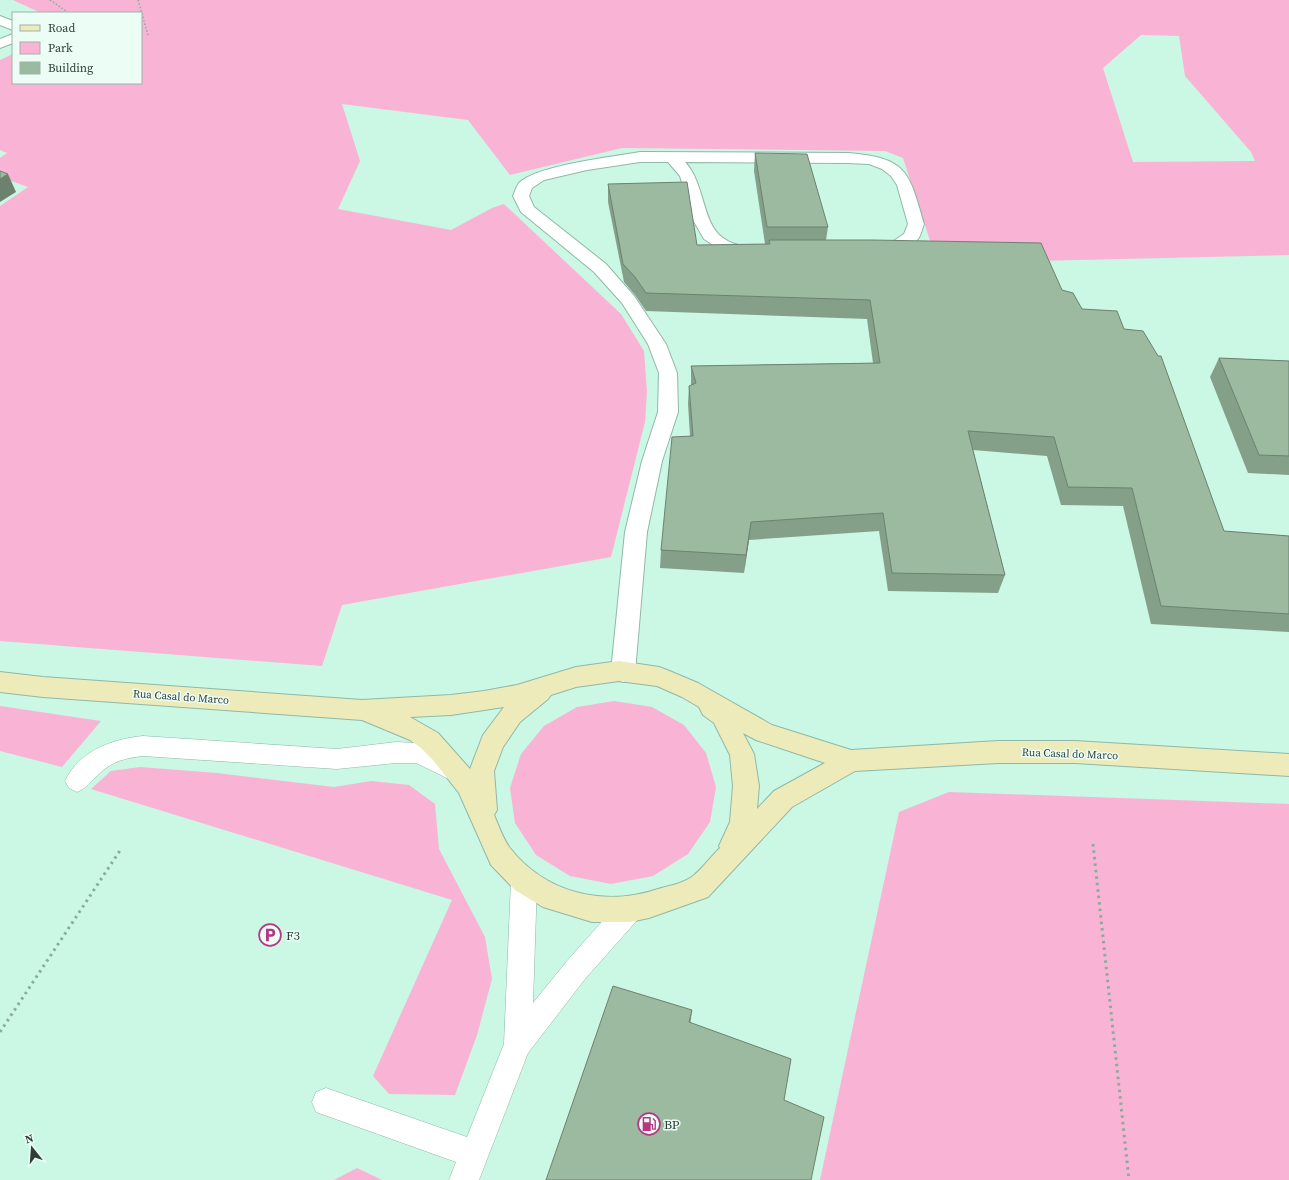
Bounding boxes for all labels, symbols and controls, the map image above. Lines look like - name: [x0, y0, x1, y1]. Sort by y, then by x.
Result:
- legend: [12, 12, 142, 84]
- text: Road: [48, 20, 75, 36]
- text: Park: [48, 40, 73, 56]
- text: Building: [48, 60, 93, 76]
- street label: Rua Casal do Marco: [132, 686, 230, 708]
- street label: Rua Casal do Marco: [1022, 745, 1118, 763]
- parking icon: F3: [257, 922, 283, 948]
- place label: F3: [286, 927, 300, 944]
- fuel station icon: BP: [636, 1111, 662, 1137]
- place label: BP: [664, 1116, 680, 1133]
- north arrow: [12, 1128, 52, 1168]
- text: N: [23, 1131, 35, 1147]

